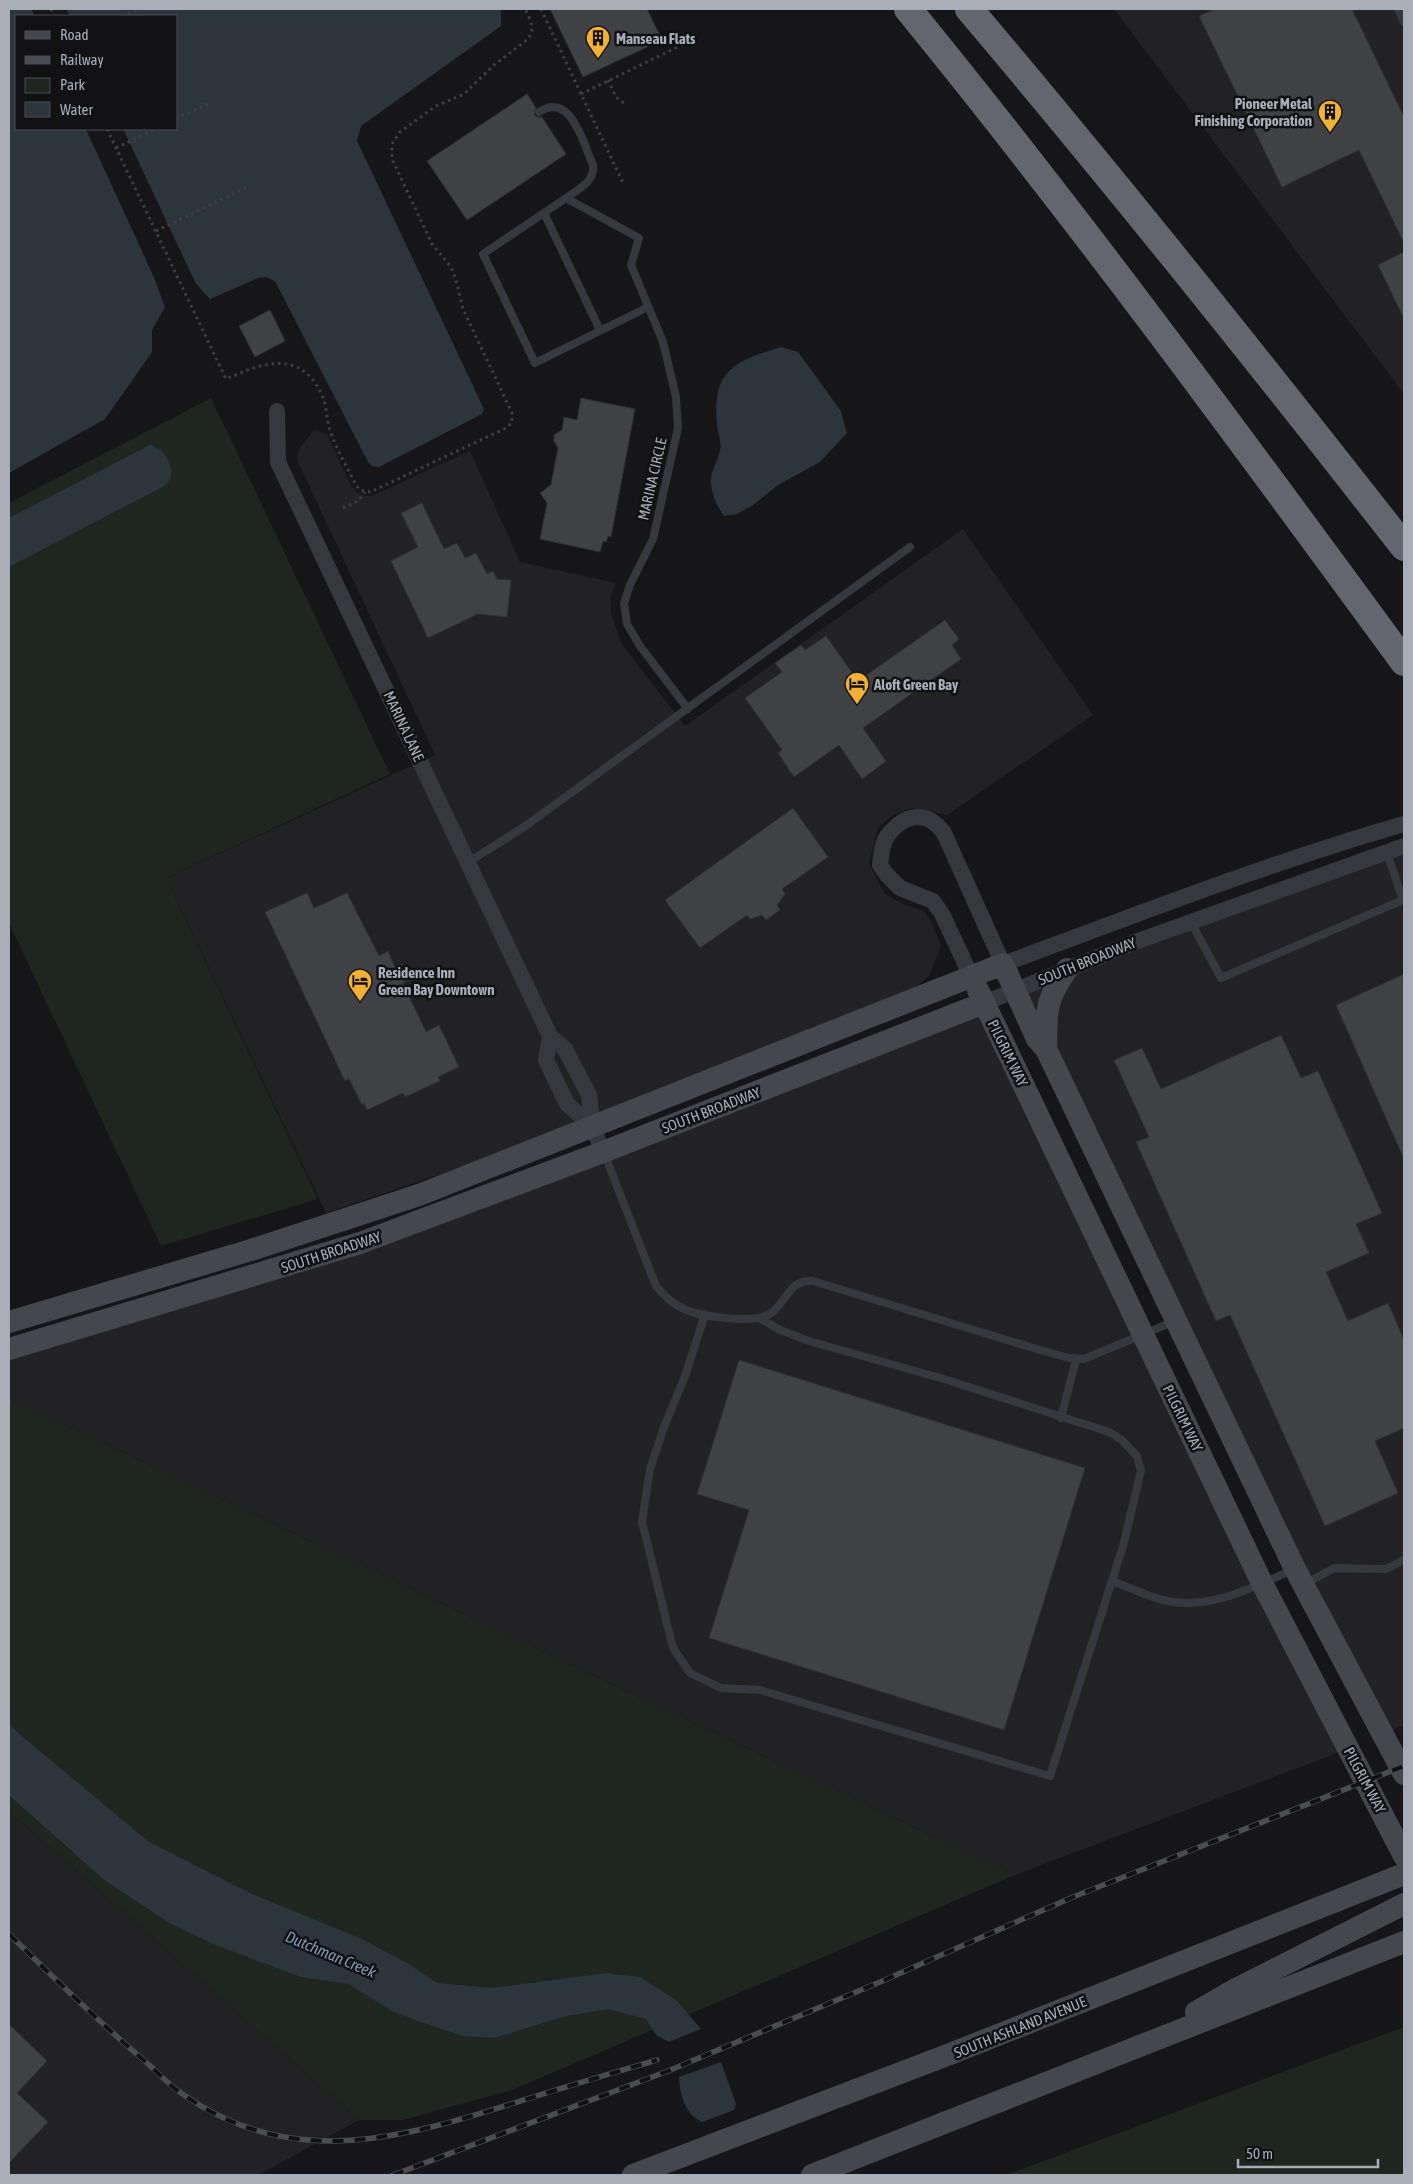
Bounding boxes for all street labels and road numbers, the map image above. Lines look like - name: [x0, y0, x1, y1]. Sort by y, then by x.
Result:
- street label: MARINA CIRCLE: [634, 436, 670, 522]
- street label: MARINA LANE: [380, 688, 428, 764]
- street label: SOUTH BROADWAY: [1036, 934, 1139, 988]
- street label: PILGRIM WAY: [985, 1017, 1032, 1089]
- street label: SOUTH BROADWAY: [659, 1083, 763, 1137]
- street label: SOUTH BROADWAY: [279, 1228, 383, 1276]
- street label: PILGRIM WAY: [1160, 1382, 1207, 1454]
- street label: PILGRIM WAY: [1341, 1744, 1390, 1816]
- street label: SOUTH ASHLAND AVENUE: [951, 1992, 1089, 2061]

